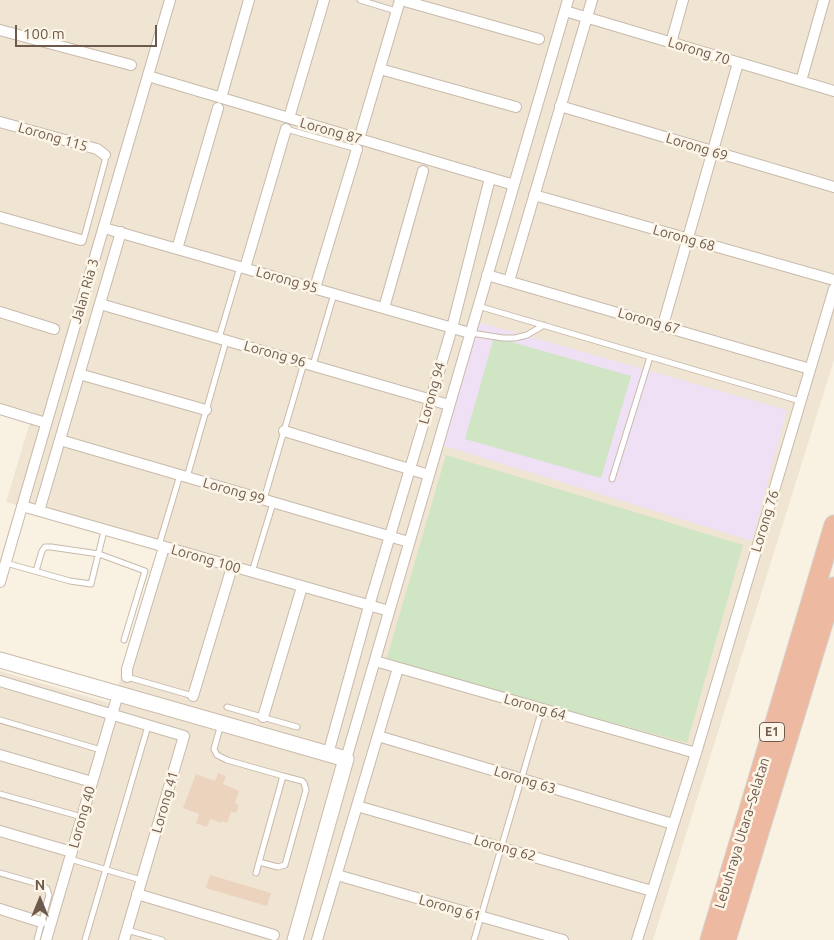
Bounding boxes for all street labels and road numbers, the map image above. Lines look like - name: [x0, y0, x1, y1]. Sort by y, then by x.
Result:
- street label: Lorong 70: [666, 34, 732, 68]
- street label: Lorong 87: [298, 114, 364, 148]
- street label: Lorong 115: [16, 119, 90, 155]
- street label: Lorong 69: [664, 130, 730, 164]
- street label: Lorong 68: [651, 221, 717, 255]
- street label: Jalan Ria 3: [68, 257, 102, 325]
- street label: Lorong 95: [254, 263, 320, 297]
- street label: Lorong 67: [616, 304, 682, 338]
- street label: Lorong 96: [242, 337, 308, 371]
- street label: Lorong 94: [415, 360, 449, 426]
- street label: Lorong 99: [201, 474, 267, 508]
- street label: Lorong 76: [748, 488, 782, 554]
- street label: Lorong 100: [169, 541, 243, 577]
- street label: Lorong 64: [502, 690, 568, 724]
- road number: E1: [760, 722, 784, 742]
- street label: Lebuhraya Utara–Selatan: [711, 756, 773, 910]
- street label: Lorong 63: [492, 763, 558, 797]
- street label: Lorong 41: [148, 769, 182, 835]
- street label: Lorong 40: [65, 784, 99, 850]
- street label: Lorong 62: [472, 831, 538, 865]
- street label: Lorong 61: [417, 891, 483, 925]

